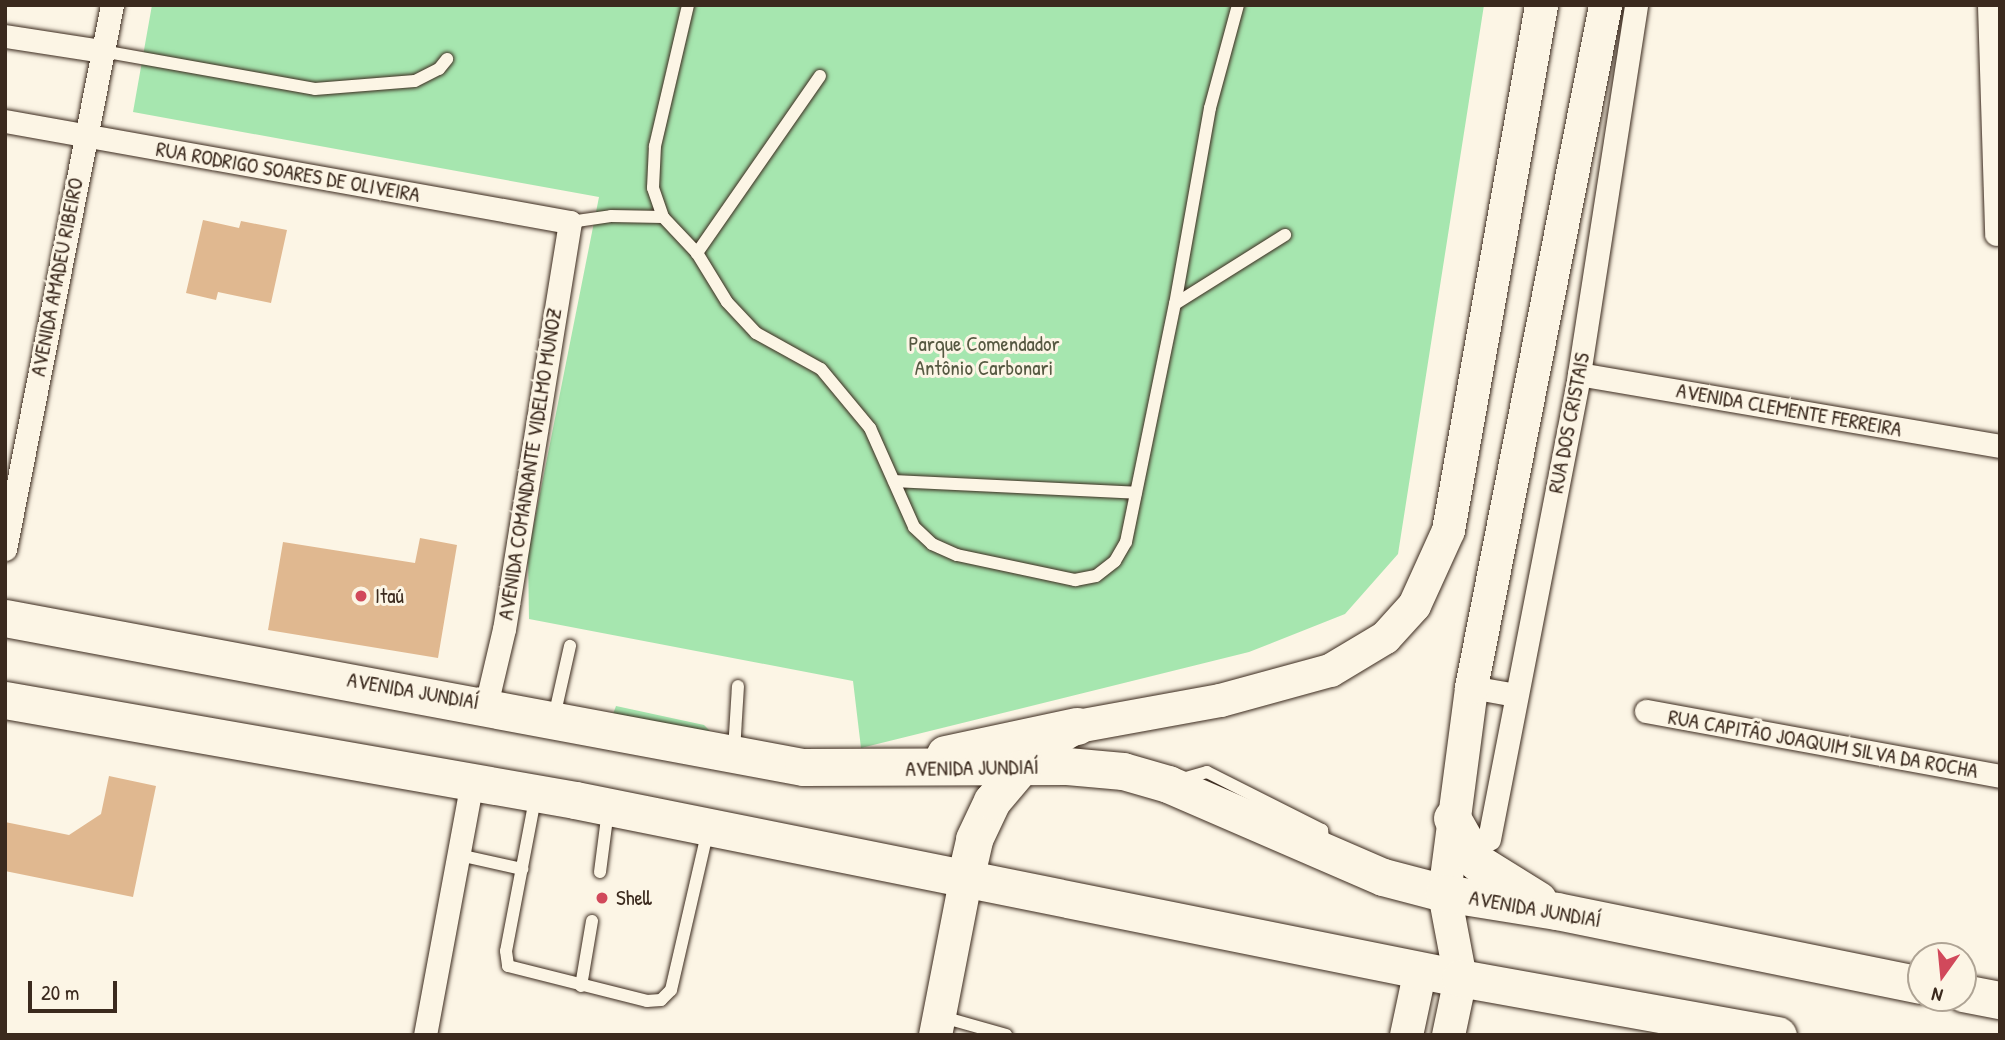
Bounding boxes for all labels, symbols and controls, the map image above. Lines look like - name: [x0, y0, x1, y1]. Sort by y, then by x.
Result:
- street label: RUA RODRIGO SOARES DE OLIVEIRA: [154, 136, 422, 208]
- street label: AVENIDA AMADEU RIBEIRO: [25, 176, 89, 378]
- street label: AVENIDA COMANDANTE VIDELMO MUNOZ: [493, 306, 567, 622]
- park label: Parque Comendador Antônio Carbonari: [909, 331, 1059, 381]
- street label: RUA DOS CRISTAIS: [1543, 351, 1595, 495]
- street label: AVENIDA CLEMENTE FERREIRA: [1674, 378, 1904, 442]
- place label: Itaú: [375, 583, 404, 609]
- marker: Itaú: [353, 588, 369, 604]
- street label: AVENIDA JUNDIAÍ: [345, 667, 481, 715]
- street label: RUA CAPITÃO JOAQUIM SILVA DA ROCHA: [1666, 704, 1980, 784]
- street label: AVENIDA JUNDIAÍ: [905, 754, 1039, 782]
- place label: Shell: [616, 885, 652, 911]
- street label: AVENIDA JUNDIAÍ: [1467, 885, 1603, 933]
- marker: Shell: [594, 890, 610, 906]
- north arrow: [1907, 942, 1977, 1012]
- scale bar: [32, 967, 121, 1011]
- text: 20 m: [41, 978, 79, 1007]
- text: N: [1929, 981, 1945, 1009]

